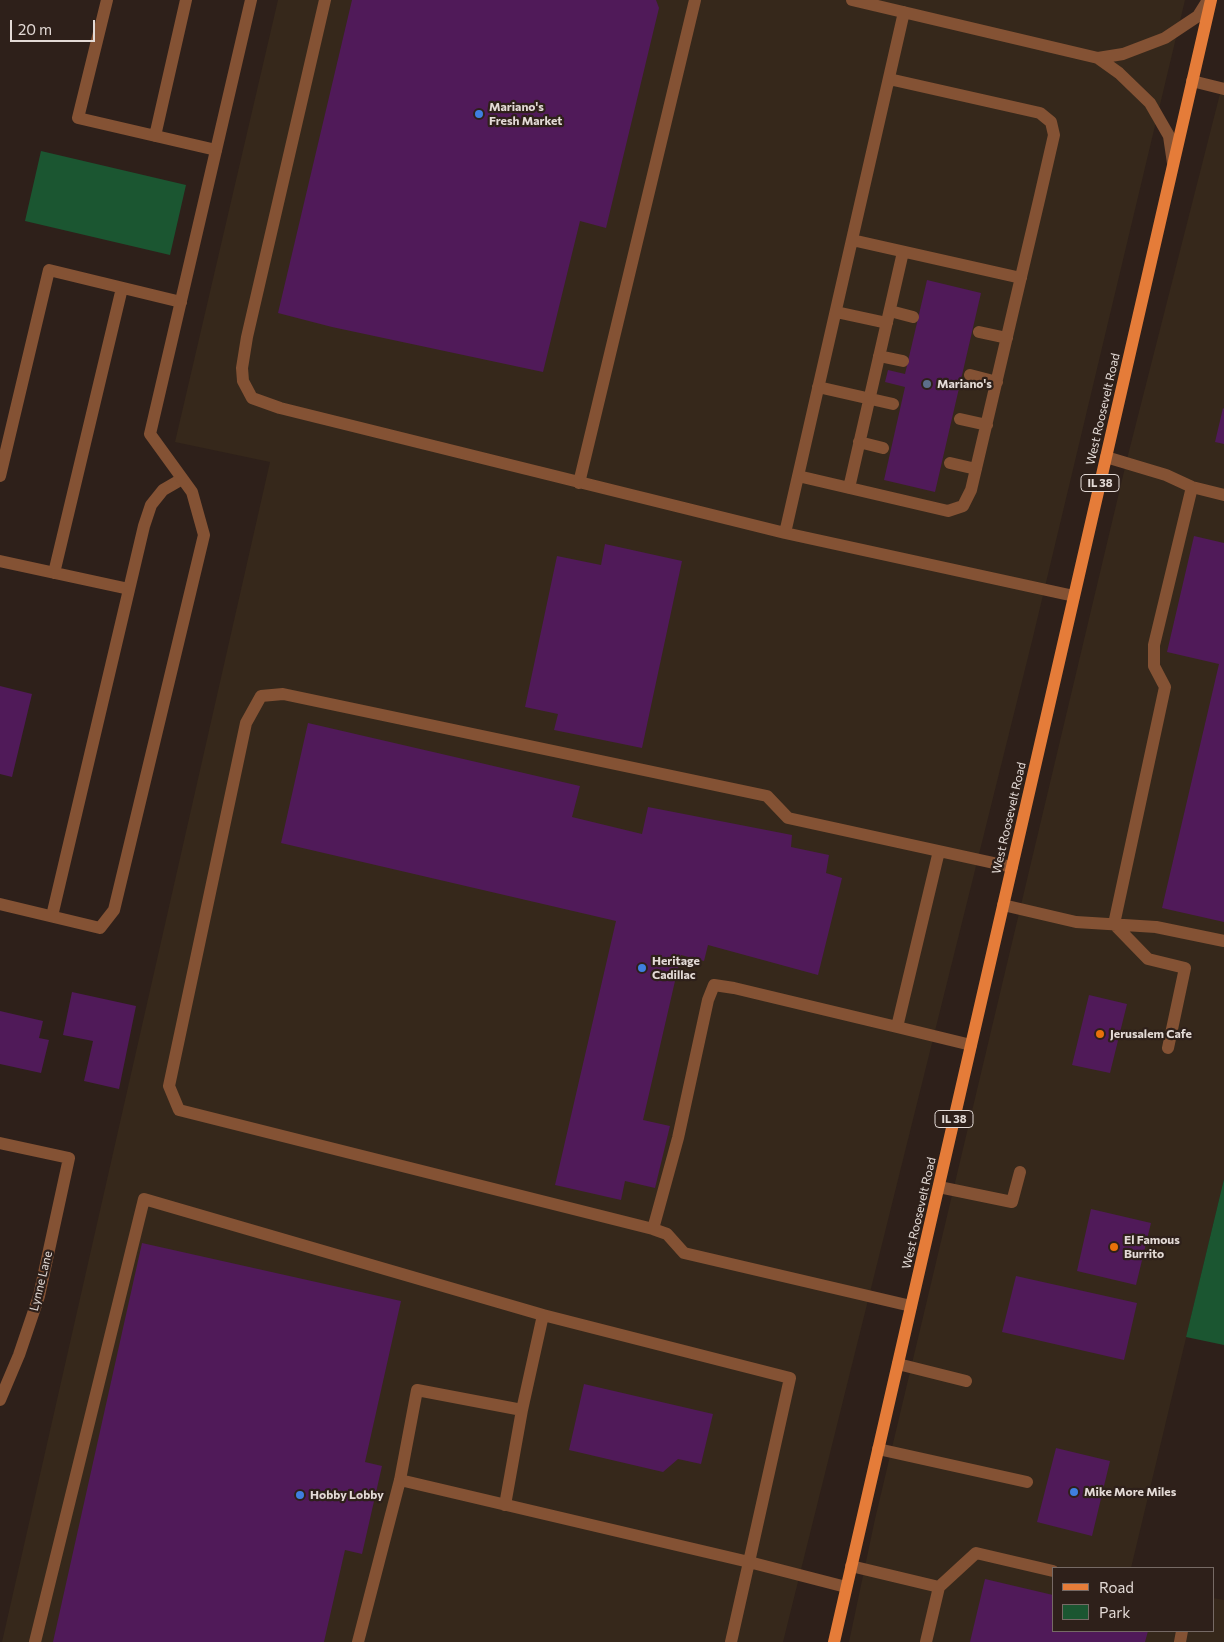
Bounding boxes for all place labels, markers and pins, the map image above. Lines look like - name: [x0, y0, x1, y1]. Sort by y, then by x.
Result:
- place label: Mariano's Fresh Market: [489, 100, 562, 128]
- marker: Mariano's Fresh Market: [473, 108, 485, 120]
- place label: Mariano's: [937, 377, 992, 391]
- marker: Mariano's: [921, 378, 933, 390]
- place label: Heritage Cadillac: [652, 954, 700, 982]
- marker: Heritage Cadillac: [636, 962, 648, 974]
- place label: Jerusalem Cafe: [1110, 1027, 1192, 1041]
- marker: Jerusalem Cafe: [1094, 1028, 1106, 1040]
- place label: El Famous Burrito: [1124, 1233, 1180, 1261]
- marker: El Famous Burrito: [1108, 1241, 1120, 1253]
- place label: Mike More Miles: [1084, 1485, 1176, 1499]
- marker: Mike More Miles: [1068, 1486, 1080, 1498]
- place label: Hobby Lobby: [310, 1488, 384, 1502]
- marker: Hobby Lobby: [294, 1489, 306, 1501]

